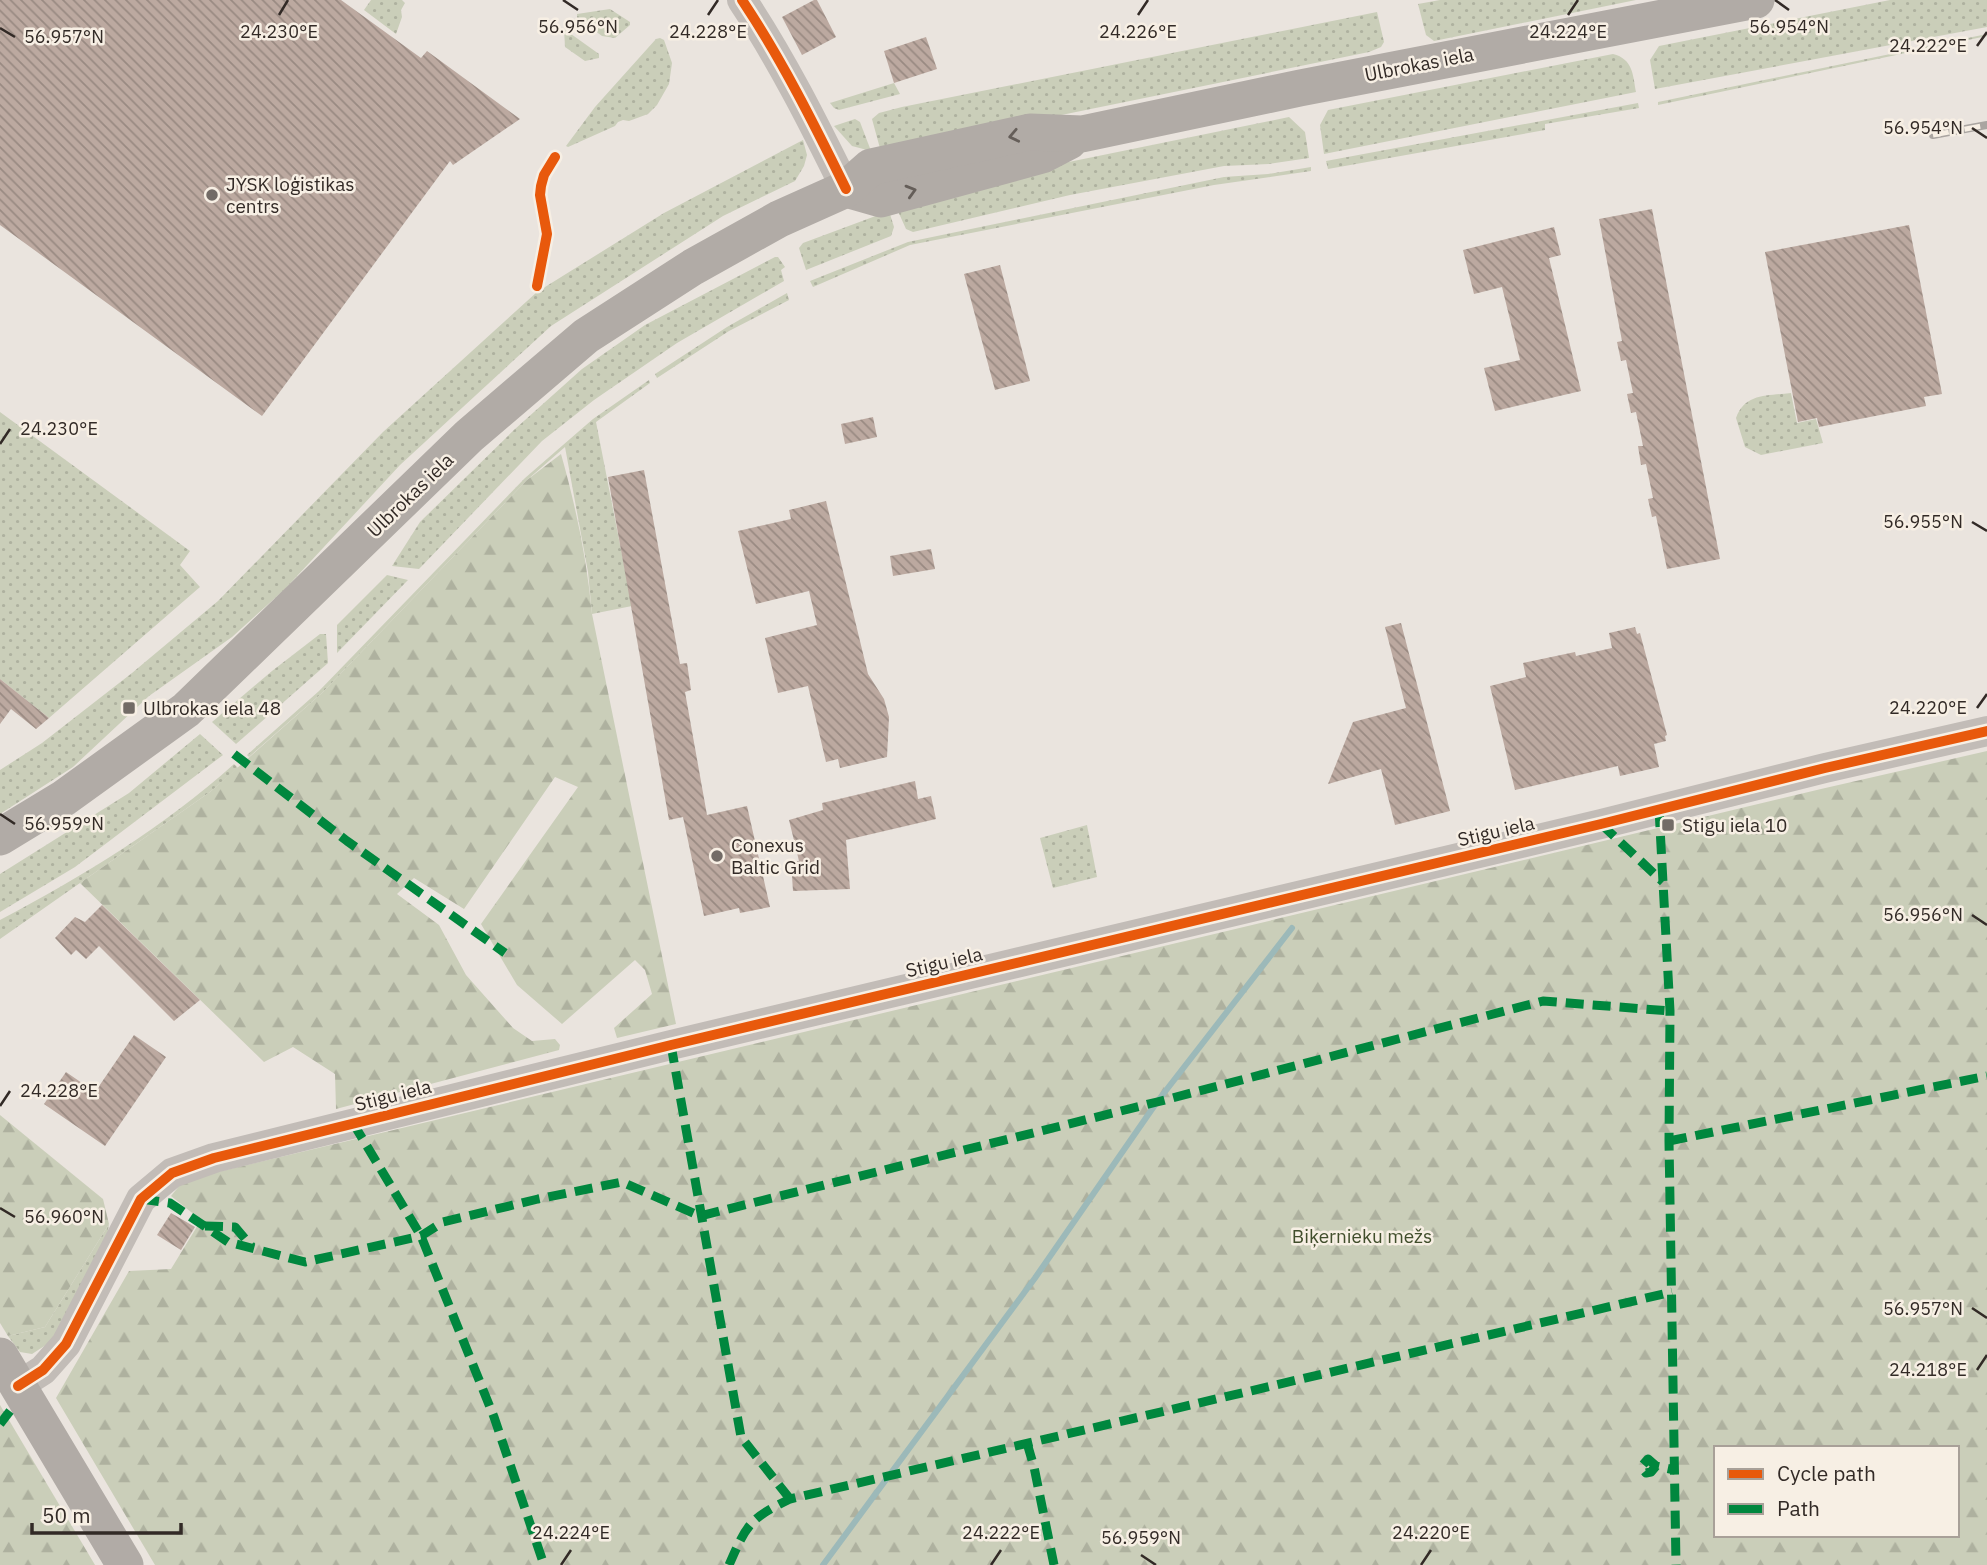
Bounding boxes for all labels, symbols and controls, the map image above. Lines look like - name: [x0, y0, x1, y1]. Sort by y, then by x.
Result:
- text: 56.956°N: [538, 15, 618, 38]
- text: 56.954°N: [1749, 15, 1829, 38]
- text: 24.230°E: [240, 20, 318, 43]
- text: 24.228°E: [669, 20, 747, 43]
- text: 24.226°E: [1099, 20, 1177, 43]
- text: 24.224°E: [1529, 20, 1607, 43]
- text: 56.957°N: [24, 25, 104, 48]
- text: 24.222°E: [1889, 34, 1967, 57]
- street label: Ulbrokas iela: [1362, 42, 1476, 86]
- text: 56.954°N: [1883, 116, 1963, 139]
- one-way arrow: [1008, 127, 1020, 142]
- place label: JYSK loģistikas centrs: [226, 172, 355, 218]
- one-way arrow: [905, 185, 917, 200]
- marker: JYSK loģistikas centrs: [204, 187, 220, 203]
- text: 24.230°E: [20, 417, 98, 440]
- street label: Ulbrokas iela: [362, 448, 458, 542]
- text: 56.955°N: [1883, 510, 1963, 533]
- place label: Ulbrokas iela 48: [143, 696, 281, 720]
- text: 24.220°E: [1889, 696, 1967, 719]
- marker: Ulbrokas iela 48: [121, 700, 137, 716]
- street label: Stigu iela: [1455, 811, 1537, 851]
- text: 56.959°N: [24, 812, 104, 835]
- place label: Stigu iela 10: [1682, 813, 1787, 837]
- marker: Stigu iela 10: [1660, 817, 1676, 833]
- place label: Conexus Baltic Grid: [731, 833, 820, 879]
- marker: Conexus Baltic Grid: [709, 848, 725, 864]
- text: 56.956°N: [1883, 903, 1963, 926]
- street label: Stigu iela: [903, 942, 985, 982]
- street label: Stigu iela: [352, 1074, 434, 1116]
- text: 24.228°E: [20, 1079, 98, 1102]
- text: 56.960°N: [24, 1205, 104, 1228]
- park label: Biķernieku mežs: [1292, 1224, 1432, 1248]
- text: 56.957°N: [1883, 1297, 1963, 1320]
- text: 24.218°E: [1889, 1358, 1967, 1381]
- legend: [1714, 1446, 1959, 1537]
- text: Cycle path: [1777, 1459, 1876, 1487]
- scale bar: [32, 1492, 180, 1536]
- text: Path: [1777, 1494, 1820, 1522]
- text: 50 m: [42, 1501, 91, 1529]
- text: 24.224°E: [532, 1521, 610, 1544]
- text: 24.222°E: [962, 1521, 1040, 1544]
- text: 24.220°E: [1392, 1521, 1470, 1544]
- text: 56.959°N: [1101, 1526, 1181, 1549]

